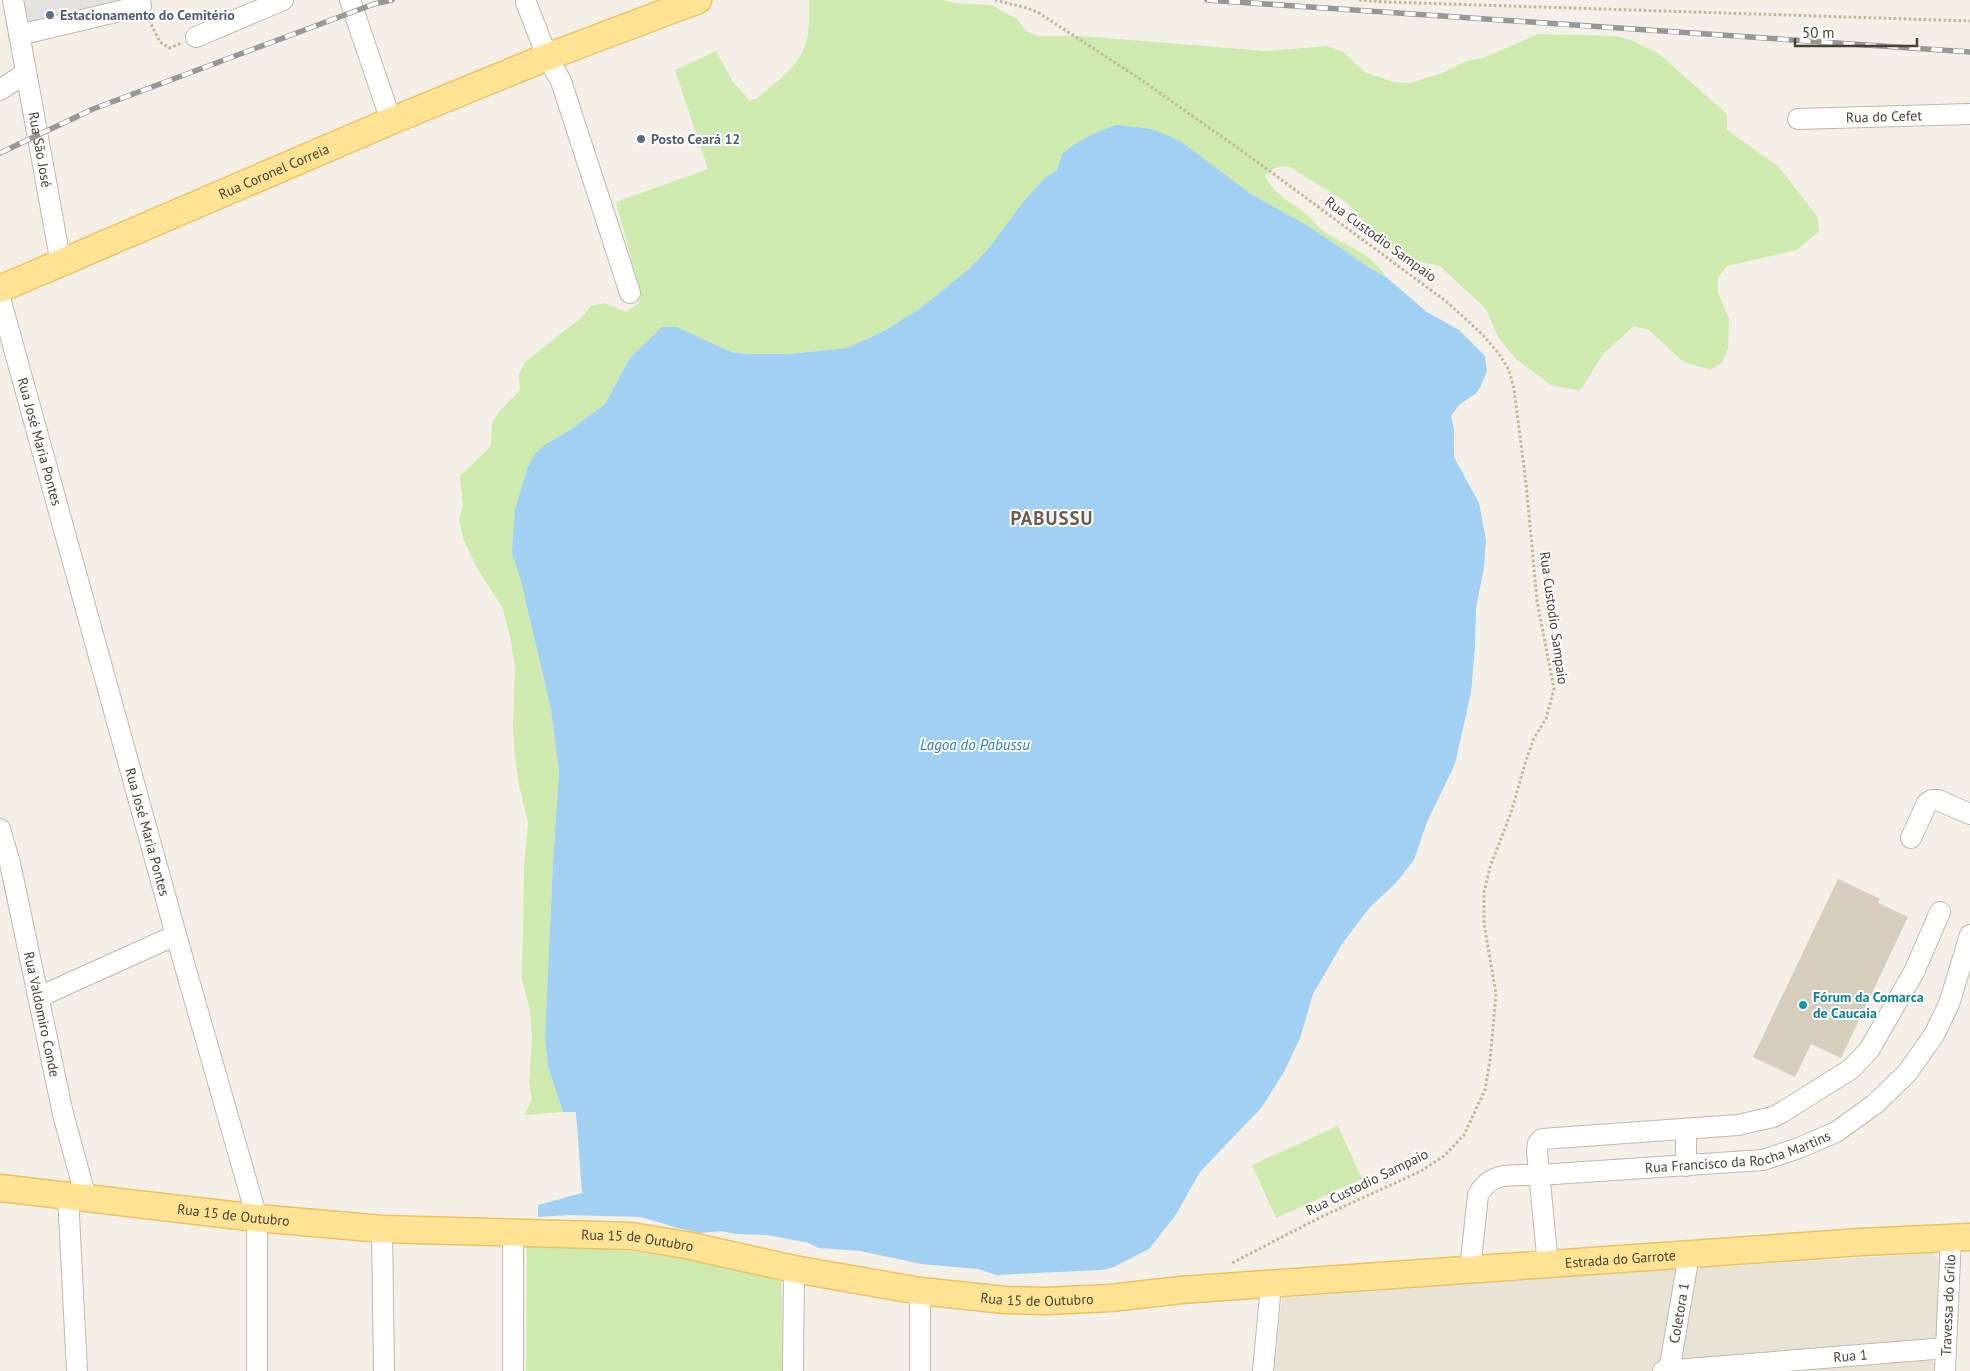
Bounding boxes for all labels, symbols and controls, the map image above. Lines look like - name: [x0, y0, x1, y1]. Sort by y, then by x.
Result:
- place label: Estacionamento do Cemitério: [60, 6, 235, 24]
- marker: Estacionamento do Cemitério: [44, 9, 56, 21]
- scale bar: [1795, 15, 1918, 47]
- text: 50 m: [1802, 23, 1835, 42]
- street label: Rua do Cefet: [1846, 106, 1923, 127]
- street label: Rua São José: [24, 110, 56, 189]
- place label: Posto Ceará 12: [651, 130, 740, 148]
- marker: Posto Ceará 12: [635, 133, 647, 145]
- street label: Rua Coronel Correia: [216, 140, 332, 203]
- street label: Rua Custodio Sampaio: [1322, 192, 1440, 286]
- street label: Rua José Maria Pontes: [13, 375, 66, 508]
- district label: PABUSSU: [1010, 506, 1094, 530]
- street label: Rua Custodio Sampaio: [1536, 551, 1572, 685]
- water label: Lagoa do Pabussu: [920, 735, 1030, 754]
- street label: Rua José Maria Pontes: [121, 766, 174, 898]
- street label: Rua Valdomiro Conde: [20, 950, 64, 1079]
- place label: Fórum da Comarca de Caucaia: [1813, 988, 1924, 1022]
- marker: Fórum da Comarca de Caucaia: [1797, 999, 1809, 1011]
- street label: Rua Francisco da Rocha Martins: [1644, 1126, 1833, 1177]
- street label: Rua Custodio Sampaio: [1303, 1145, 1431, 1219]
- street label: Rua 15 de Outubro: [176, 1200, 291, 1230]
- street label: Rua 15 de Outubro: [581, 1226, 695, 1255]
- street label: Estrada do Garrote: [1564, 1246, 1676, 1272]
- street label: Travessa do Grilo: [1937, 1254, 1959, 1356]
- street label: Coletora 1: [1665, 1281, 1693, 1345]
- street label: Rua 15 de Outubro: [980, 1288, 1094, 1310]
- street label: Rua 1: [1833, 1345, 1868, 1366]

